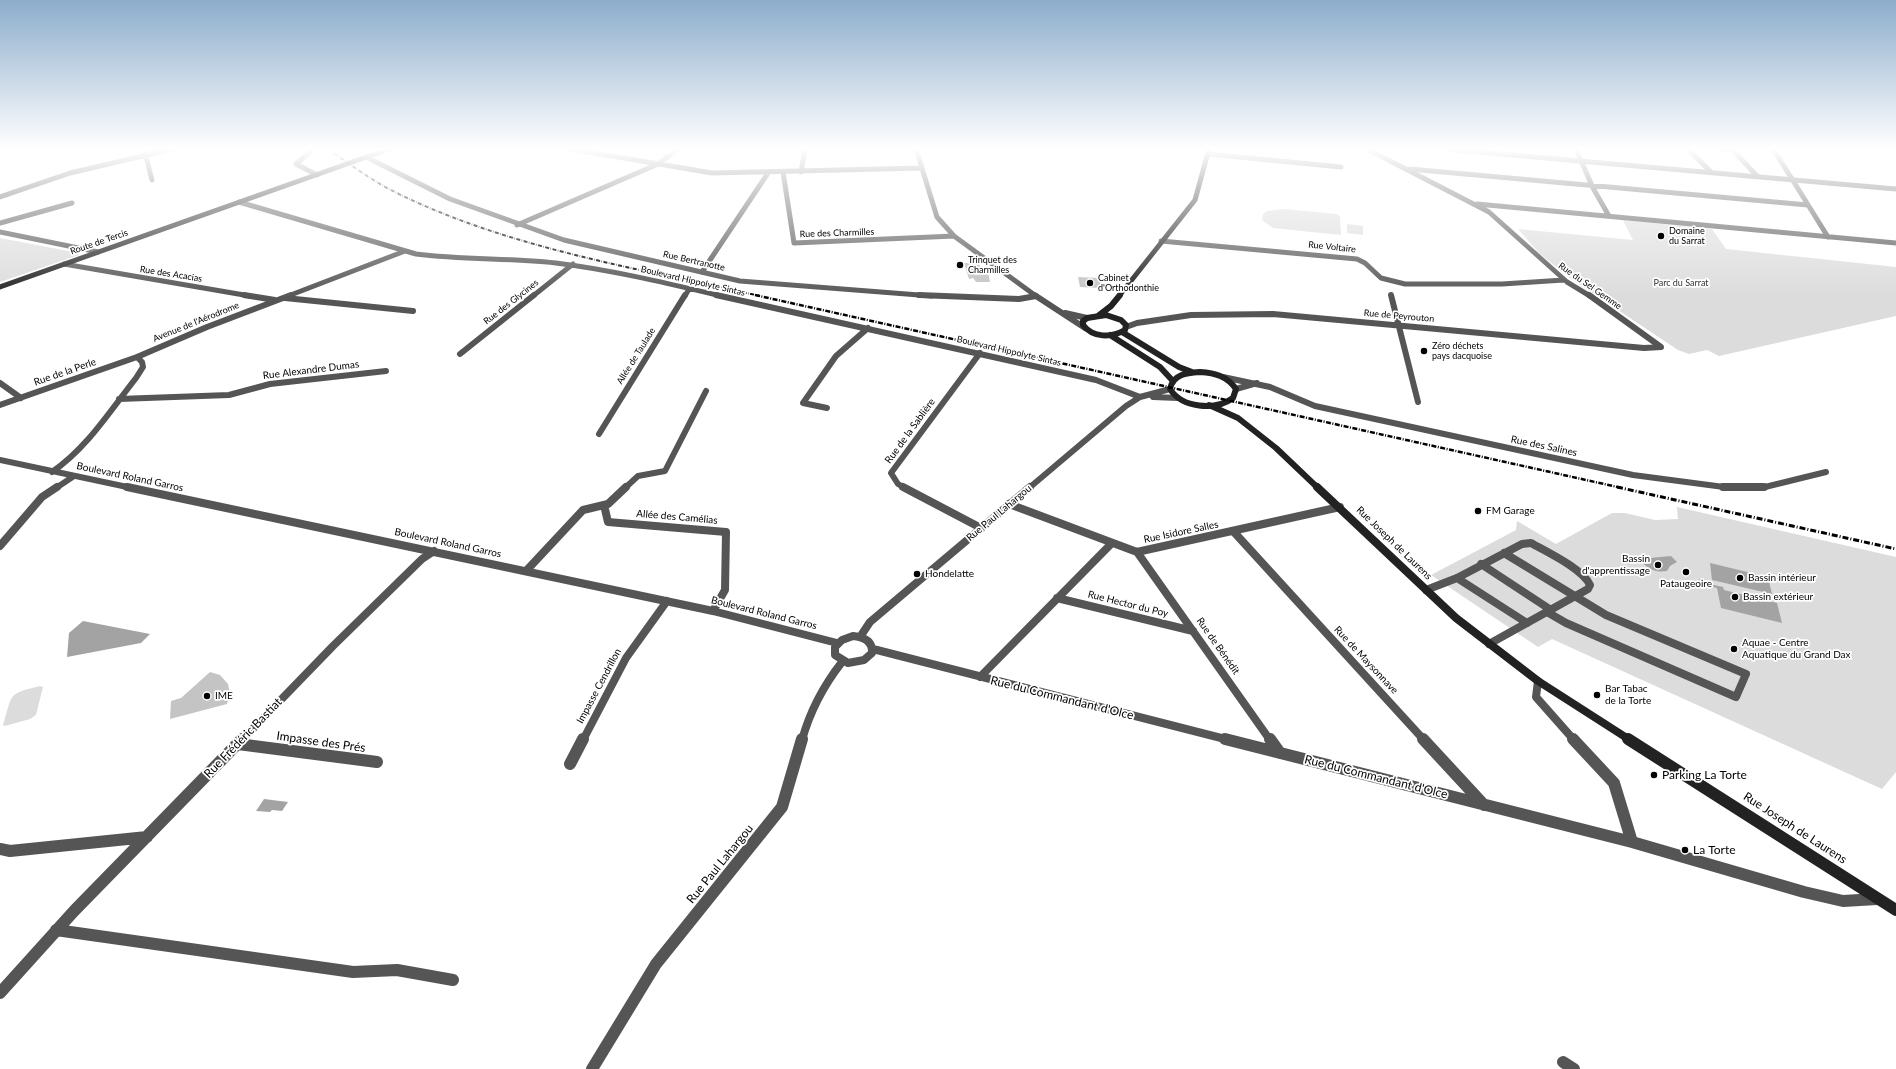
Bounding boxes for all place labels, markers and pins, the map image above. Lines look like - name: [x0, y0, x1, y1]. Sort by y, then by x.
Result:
- place label: Domaine du Sarrat: [1669, 226, 1705, 247]
- marker: Domaine du Sarrat: [1656, 231, 1666, 241]
- place label: Trinquet des Charmilles: [968, 255, 1017, 276]
- marker: Trinquet des Charmilles: [955, 260, 965, 270]
- place label: Cabinet d'Orthodonthie: [1098, 273, 1159, 294]
- marker: Cabinet d'Orthodonthie: [1085, 278, 1095, 288]
- place label: Zéro déchets pays dacquoise: [1432, 341, 1492, 362]
- marker: Zéro déchets pays dacquoise: [1419, 346, 1429, 356]
- place label: FM Garage: [1486, 505, 1535, 517]
- marker: FM Garage: [1473, 506, 1483, 516]
- place label: Bassin d'apprentissage: [1582, 553, 1650, 576]
- marker: Bassin d'apprentissage: [1653, 560, 1663, 570]
- marker: Pataugeoire: [1681, 567, 1691, 577]
- place label: Hondelatte: [925, 568, 974, 580]
- marker: Hondelatte: [912, 569, 922, 579]
- place label: Bassin intérieur: [1748, 572, 1816, 584]
- marker: Bassin intérieur: [1735, 573, 1745, 583]
- place label: Pataugeoire: [1660, 578, 1712, 590]
- place label: Bassin extérieur: [1743, 591, 1813, 603]
- marker: Bassin extérieur: [1730, 592, 1740, 602]
- place label: Aquae - Centre Aquatique du Grand Dax: [1742, 637, 1851, 660]
- marker: Aquae - Centre Aquatique du Grand Dax: [1729, 644, 1739, 654]
- place label: Bar Tabac de la Torte: [1605, 683, 1651, 706]
- place label: IME: [215, 690, 233, 702]
- marker: Bar Tabac de la Torte: [1592, 690, 1602, 700]
- marker: IME: [202, 691, 212, 701]
- place label: Parking La Torte: [1662, 768, 1747, 782]
- marker: Parking La Torte: [1649, 770, 1659, 780]
- place label: La Torte: [1693, 843, 1736, 857]
- marker: La Torte: [1680, 845, 1690, 855]

